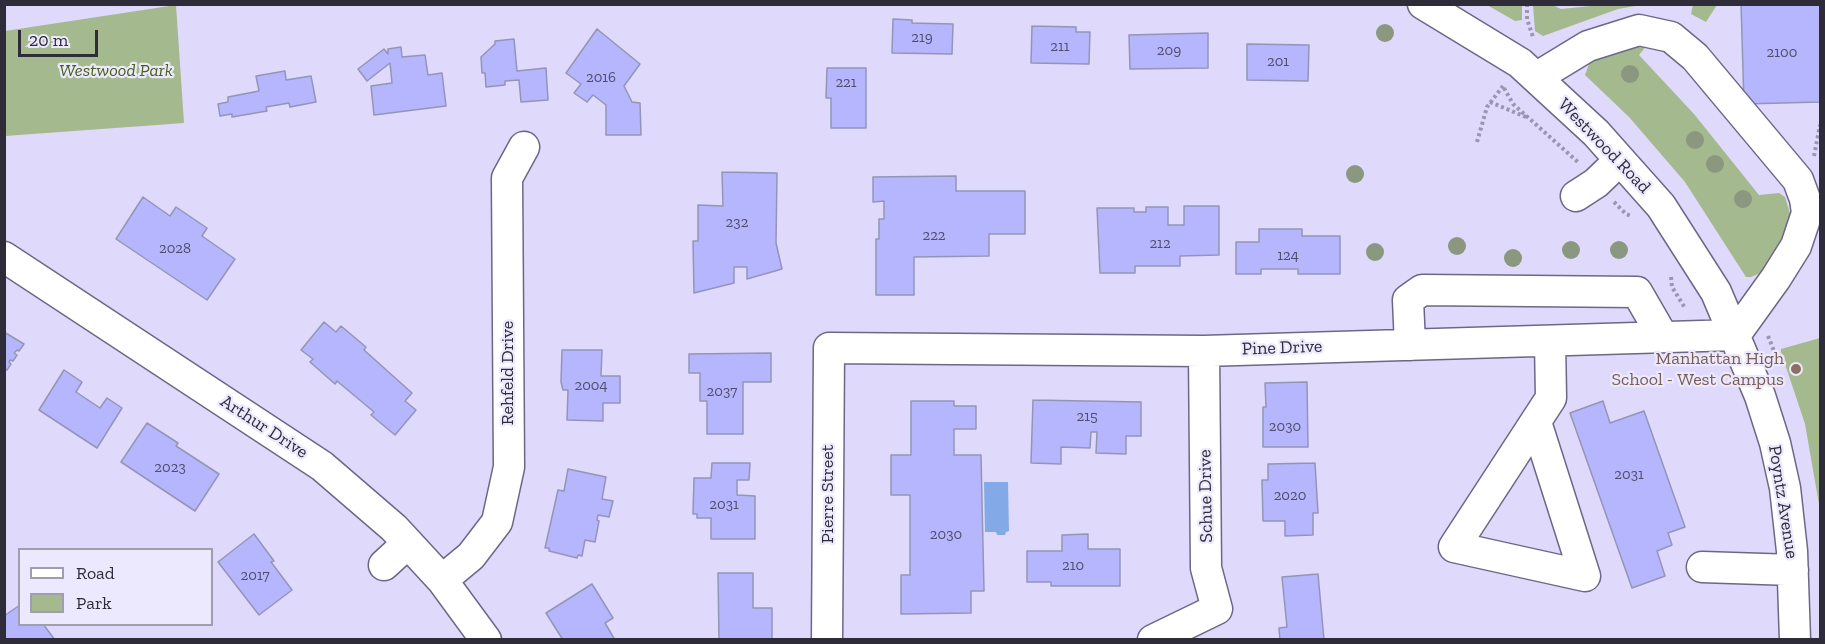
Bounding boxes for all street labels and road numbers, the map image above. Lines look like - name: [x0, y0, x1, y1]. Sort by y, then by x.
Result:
- street label: Westwood Road: [1553, 94, 1655, 198]
- street label: Rehfeld Drive: [497, 321, 519, 425]
- street label: Pine Drive: [1241, 336, 1323, 360]
- street label: Arthur Drive: [216, 391, 312, 463]
- street label: Poyntz Avenue: [1763, 444, 1803, 560]
- street label: Pierre Street: [817, 445, 839, 543]
- street label: Schue Drive: [1194, 449, 1218, 543]

